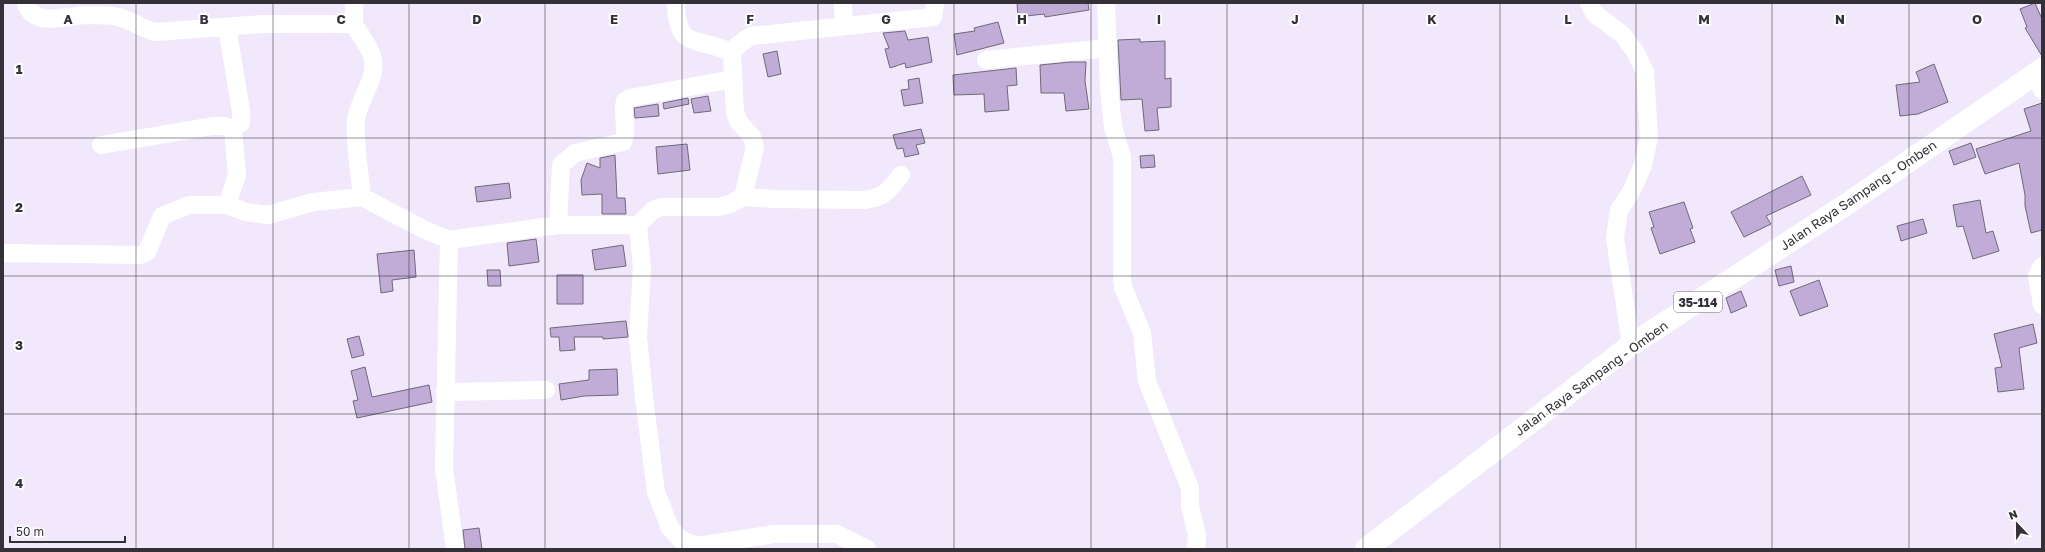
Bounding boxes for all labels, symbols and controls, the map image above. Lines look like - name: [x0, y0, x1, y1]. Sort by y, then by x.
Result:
- text: A: [63, 11, 73, 27]
- text: B: [199, 11, 209, 27]
- text: C: [336, 11, 346, 27]
- text: D: [472, 11, 482, 27]
- text: E: [610, 11, 618, 27]
- text: F: [746, 11, 754, 27]
- text: G: [881, 11, 891, 27]
- text: H: [1017, 11, 1027, 27]
- text: I: [1157, 11, 1161, 27]
- text: J: [1291, 11, 1299, 27]
- text: K: [1427, 11, 1437, 27]
- text: L: [1564, 11, 1572, 27]
- text: M: [1698, 11, 1710, 27]
- text: N: [1835, 11, 1845, 27]
- text: O: [1972, 11, 1982, 27]
- text: 1: [16, 61, 23, 77]
- street label: Jalan Raya Sampang - Omben: [1777, 137, 1939, 253]
- text: 2: [15, 199, 23, 215]
- road number: 35-114: [1674, 292, 1722, 312]
- street label: Jalan Raya Sampang - Omben: [1511, 317, 1671, 439]
- text: 3: [15, 337, 23, 353]
- text: 4: [15, 475, 23, 491]
- north arrow: [1997, 504, 2037, 544]
- text: N: [2007, 507, 2019, 522]
- scale bar: [10, 518, 125, 544]
- text: 50 m: [16, 524, 44, 539]

